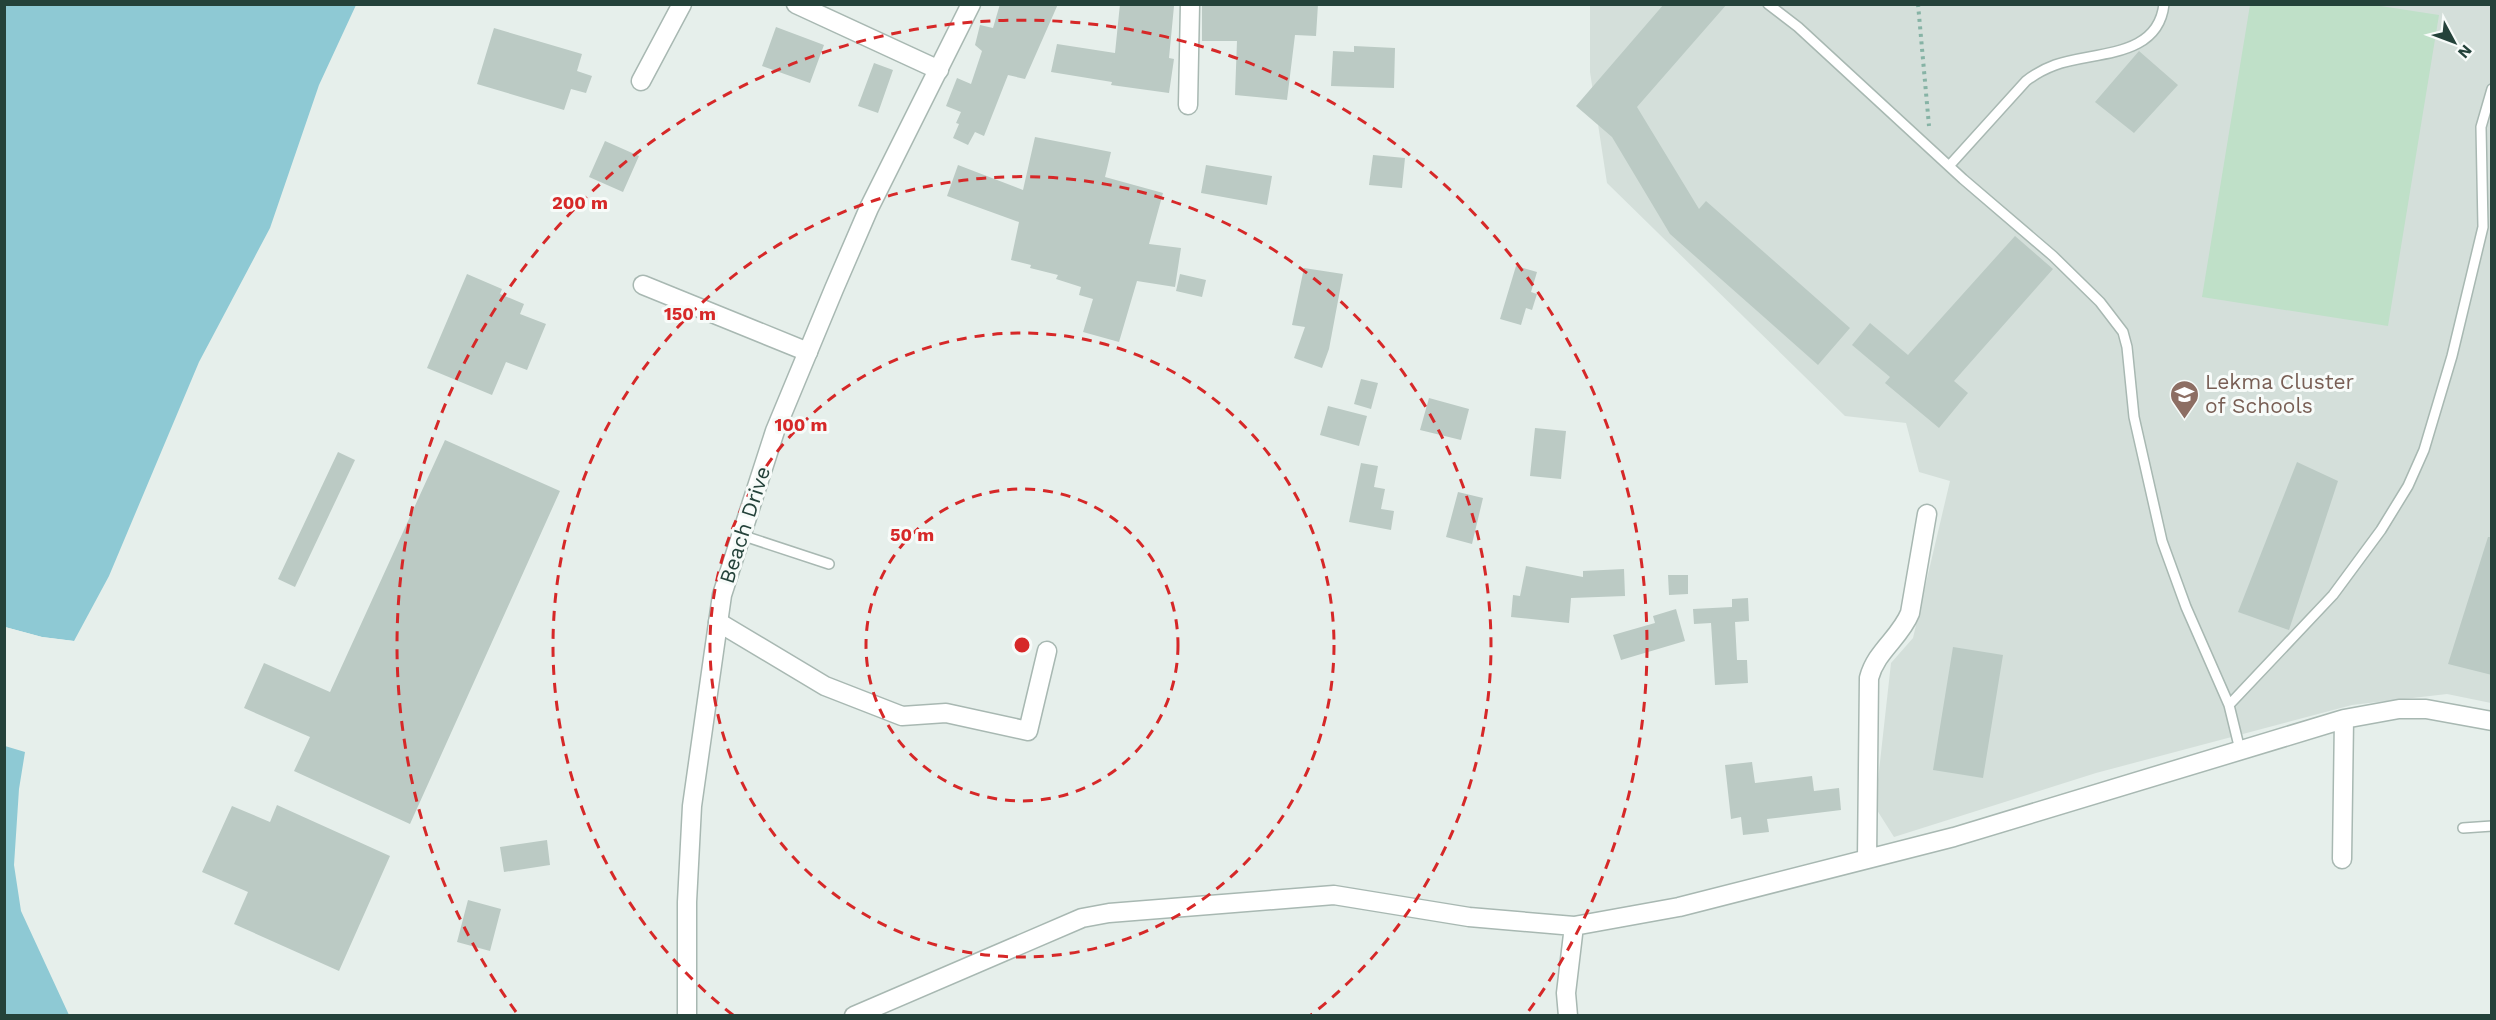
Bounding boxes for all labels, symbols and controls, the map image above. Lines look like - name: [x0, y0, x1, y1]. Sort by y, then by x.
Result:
- north arrow: [2424, 12, 2484, 72]
- text: N: [2454, 41, 2476, 62]
- text: 200 m: [552, 192, 608, 213]
- text: 150 m: [664, 303, 716, 324]
- place label: Lekma Cluster of Schools: [2205, 369, 2355, 418]
- school or university icon: Lekma Cluster of Schools: [2168, 378, 2200, 420]
- text: 100 m: [774, 414, 828, 435]
- street label: Beach Drive: [714, 463, 775, 587]
- text: 50 m: [890, 524, 934, 545]
- centre of rings: [1012, 635, 1032, 655]

